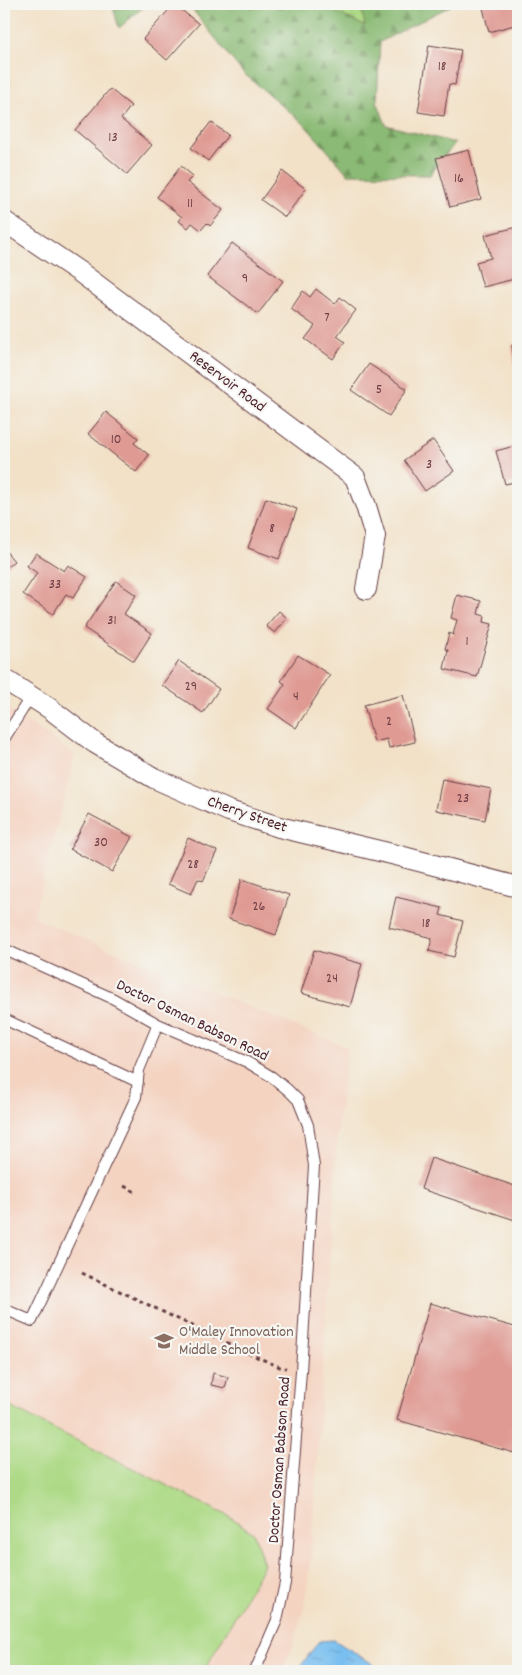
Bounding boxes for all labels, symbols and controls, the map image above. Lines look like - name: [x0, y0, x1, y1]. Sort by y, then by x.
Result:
- house number: 18: [438, 57, 447, 77]
- house number: 13: [108, 128, 118, 148]
- house number: 16: [454, 169, 464, 189]
- house number: 11: [187, 194, 193, 214]
- house number: 9: [242, 269, 248, 289]
- house number: 7: [324, 308, 330, 328]
- street label: Reservoir Road: [184, 345, 270, 419]
- house number: 5: [376, 380, 382, 400]
- house number: 10: [111, 430, 121, 450]
- house number: 3: [426, 455, 432, 475]
- house number: 8: [269, 519, 275, 539]
- house number: 33: [49, 575, 61, 595]
- house number: 31: [107, 611, 117, 631]
- house number: 1: [465, 632, 469, 652]
- house number: 29: [185, 677, 197, 697]
- house number: 4: [293, 687, 299, 707]
- house number: 2: [386, 712, 392, 732]
- house number: 23: [457, 789, 469, 809]
- street label: Cherry Street: [204, 791, 290, 839]
- house number: 30: [94, 833, 108, 853]
- house number: 28: [187, 855, 199, 875]
- house number: 26: [253, 897, 266, 917]
- house number: 18: [422, 914, 431, 934]
- house number: 24: [326, 969, 338, 989]
- street label: Doctor Osman Babson Road: [112, 974, 272, 1068]
- place label: O'Maley Innovation Middle School: [179, 1321, 294, 1362]
- school or university icon: O'Maley Innovation Middle School: [153, 1330, 175, 1352]
- street label: Doctor Osman Babson Road: [263, 1376, 297, 1544]

